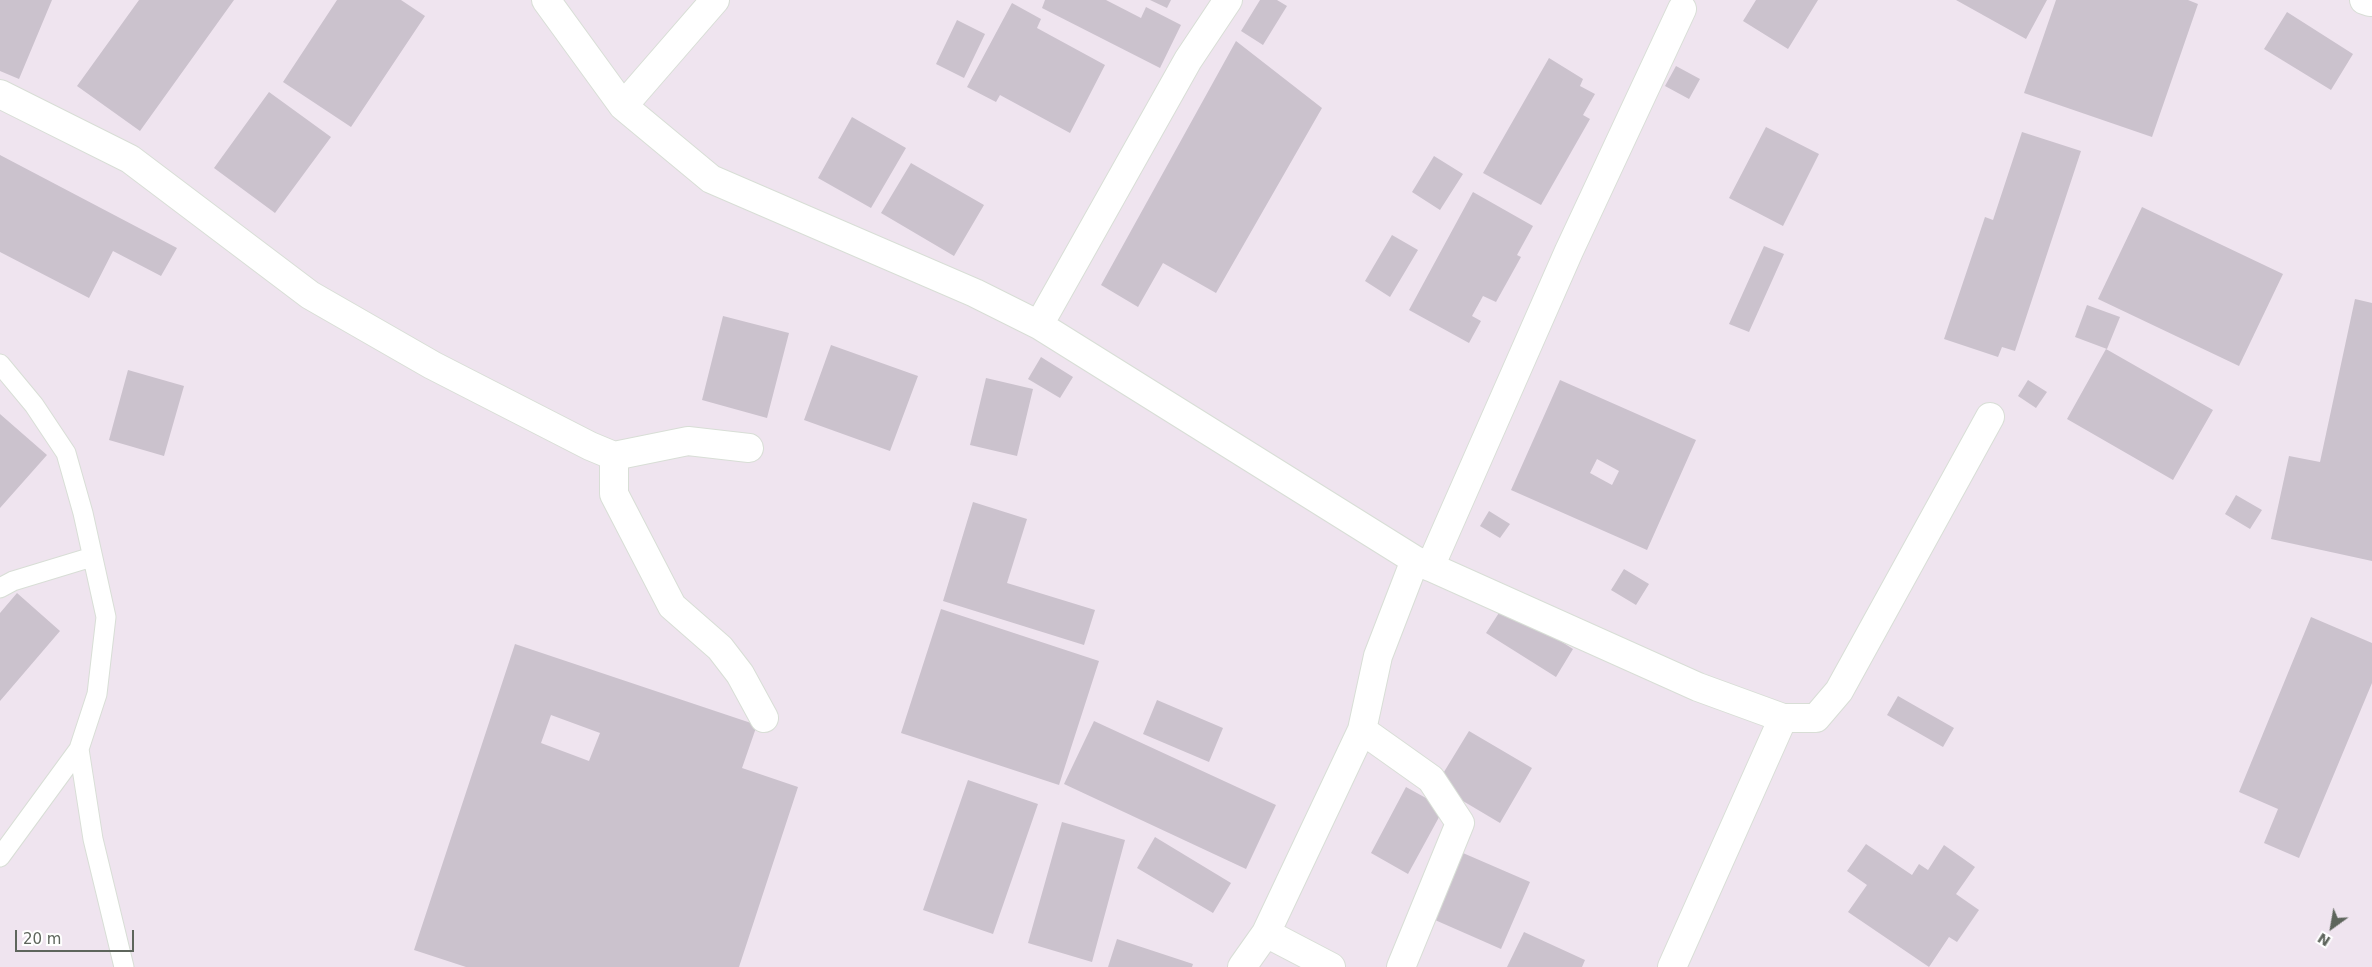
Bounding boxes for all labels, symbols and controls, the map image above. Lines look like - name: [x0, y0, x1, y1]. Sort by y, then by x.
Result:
- north arrow: [2307, 902, 2357, 952]
- scale bar: [18, 920, 136, 952]
- text: 20 m: [23, 930, 61, 948]
- text: N: [2315, 930, 2333, 950]

